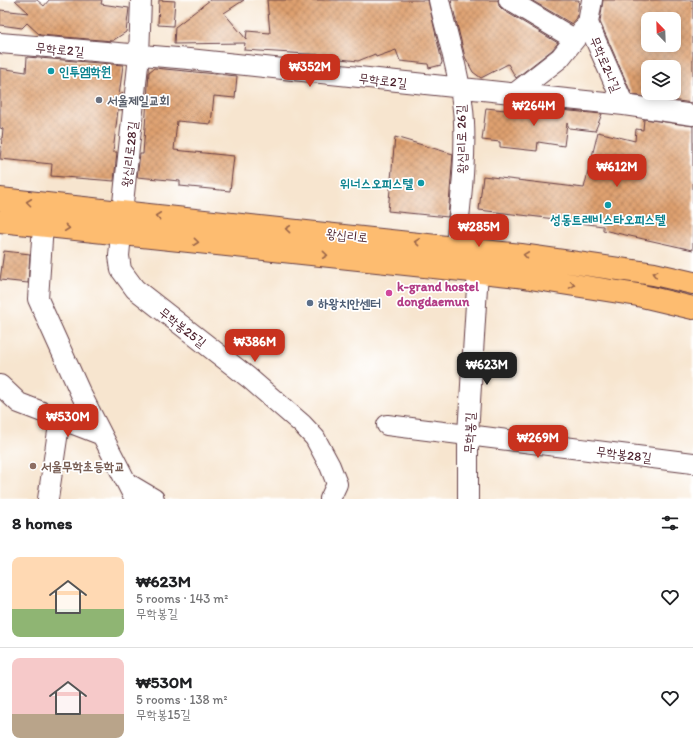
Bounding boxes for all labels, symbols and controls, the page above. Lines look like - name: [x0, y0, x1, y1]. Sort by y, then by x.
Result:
- north arrow: [641, 12, 681, 52]
- map controls: [641, 12, 681, 100]
- street label: 무학로2나길: [587, 34, 624, 94]
- street label: 무학로2길: [35, 40, 85, 59]
- pin: ₩352M: [282, 54, 338, 88]
- text: ₩352M: [289, 59, 331, 74]
- button: layers: [641, 60, 681, 100]
- place label: 인투엠학원: [59, 64, 111, 79]
- marker: 인투엠학원: [46, 66, 56, 76]
- street label: 무학로2길: [358, 70, 408, 91]
- place label: 서울제일교회: [107, 93, 170, 108]
- pin: ₩264M: [506, 93, 562, 127]
- marker: 서울제일교회: [94, 95, 104, 105]
- text: ₩264M: [513, 98, 555, 113]
- street label: 왕십리로 26길: [453, 104, 470, 174]
- street label: 왕십리로28길: [119, 120, 140, 188]
- pin: ₩612M: [589, 154, 645, 188]
- text: ₩612M: [596, 159, 638, 174]
- place label: 위너스오피스텔: [340, 176, 414, 191]
- marker: 위너스오피스텔: [416, 178, 426, 188]
- one-way arrow: [26, 198, 32, 207]
- marker: 성동트레비스타오피스텔: [603, 200, 613, 210]
- one-way arrow: [155, 211, 161, 220]
- place label: 성동트레비스타오피스텔: [549, 212, 666, 227]
- pin: ₩285M: [451, 214, 507, 248]
- text: ₩285M: [458, 219, 500, 234]
- one-way arrow: [64, 223, 70, 232]
- one-way arrow: [285, 224, 291, 233]
- street label: 왕십리로: [325, 226, 369, 245]
- one-way arrow: [193, 237, 199, 246]
- one-way arrow: [414, 238, 420, 247]
- one-way arrow: [322, 251, 328, 260]
- one-way arrow: [523, 251, 530, 260]
- one-way arrow: [652, 271, 658, 279]
- place label: k-grand hostel dongdaemun: [397, 279, 479, 310]
- one-way arrow: [569, 280, 576, 289]
- marker: k-grand hostel dongdaemun: [384, 288, 394, 298]
- place label: 하왕치안센터: [318, 296, 381, 311]
- marker: 하왕치안센터: [305, 298, 315, 308]
- street label: 무학봉25길: [156, 304, 209, 350]
- pin: ₩386M: [227, 329, 283, 363]
- text: ₩386M: [234, 334, 276, 349]
- pin: ₩623M: [459, 352, 515, 386]
- text: ₩623M: [466, 357, 508, 372]
- pin: ₩530M: [40, 404, 96, 438]
- text: ₩530M: [46, 409, 90, 424]
- street label: 무학봉길: [461, 412, 478, 454]
- pin: ₩269M: [510, 425, 566, 459]
- text: ₩269M: [517, 430, 559, 445]
- street label: 무학봉28길: [595, 444, 653, 465]
- place label: 서울무학초등학교: [41, 459, 125, 474]
- marker: 서울무학초등학교: [28, 461, 38, 471]
- icon: filters: [659, 512, 681, 534]
- text: 8 homes: [12, 513, 72, 533]
- text: ₩623M: [136, 571, 191, 591]
- icon: home: [44, 573, 92, 621]
- icon: heart: [659, 586, 681, 608]
- text: 5 rooms · 143 m²: [136, 591, 228, 606]
- text: 무학봉길: [136, 606, 178, 621]
- text: ₩530M: [136, 672, 193, 692]
- icon: home: [44, 674, 92, 722]
- icon: heart: [659, 687, 681, 709]
- text: 5 rooms · 138 m²: [136, 692, 228, 707]
- text: 무학봉15길: [136, 707, 191, 722]

